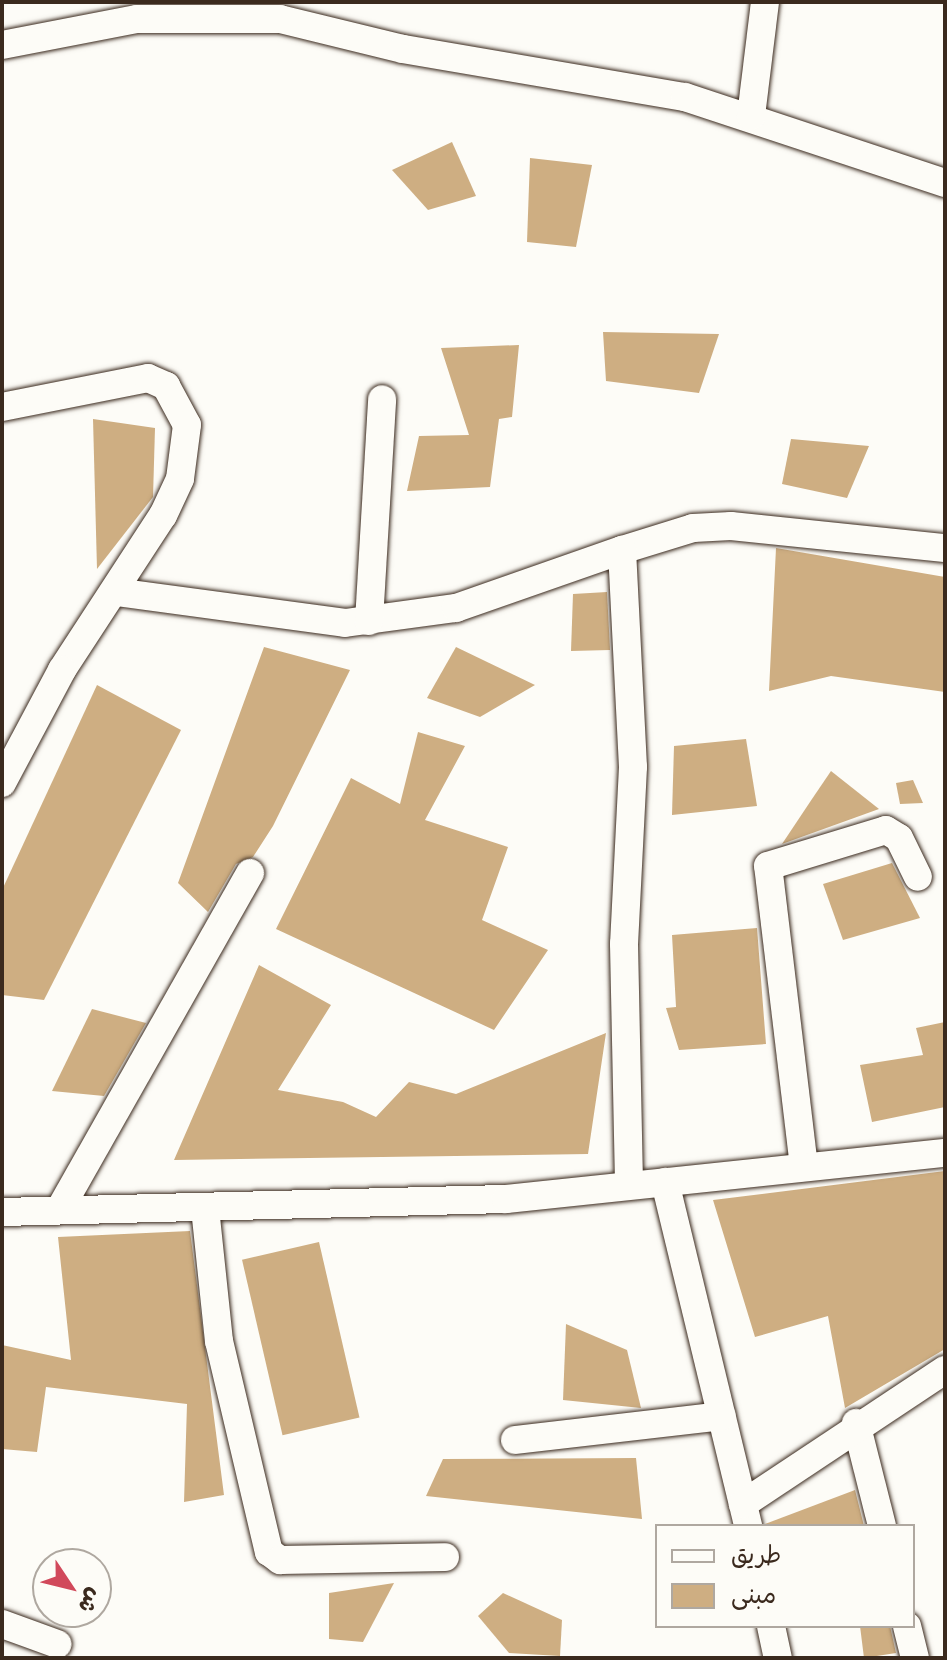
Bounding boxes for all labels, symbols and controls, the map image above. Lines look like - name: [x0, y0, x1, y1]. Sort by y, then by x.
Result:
- legend: [655, 1524, 915, 1628]
- text: طريق: [731, 1541, 781, 1569]
- north arrow: [32, 1548, 112, 1628]
- text: مبنى: [731, 1581, 776, 1609]
- text: ش: [72, 1583, 108, 1618]

